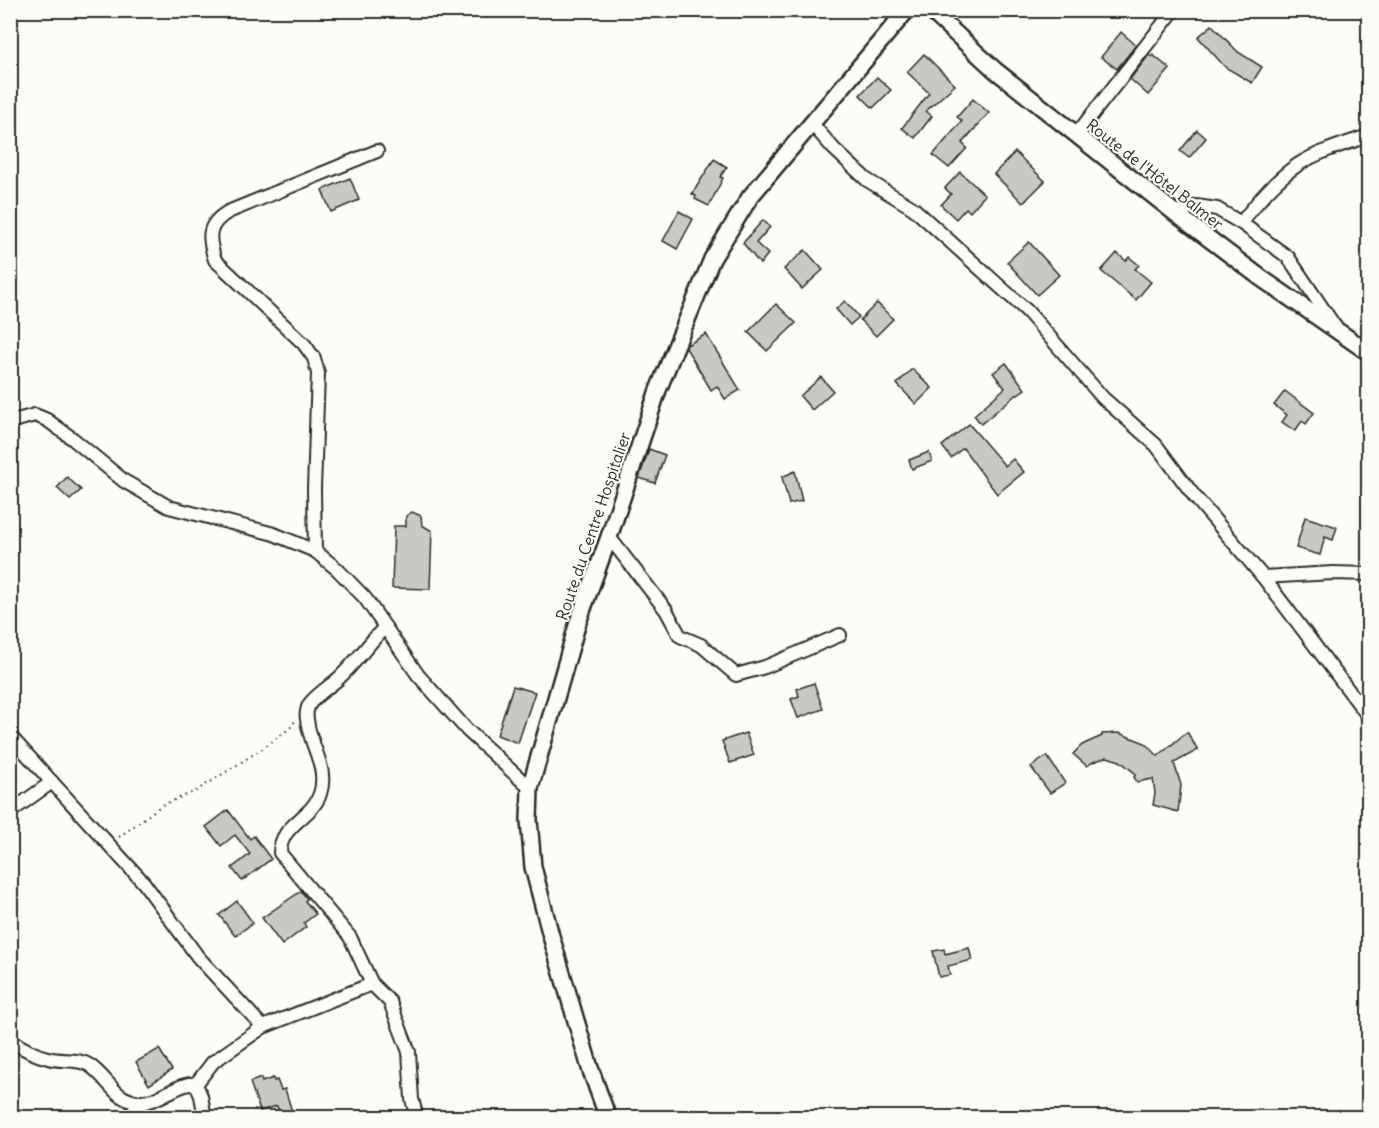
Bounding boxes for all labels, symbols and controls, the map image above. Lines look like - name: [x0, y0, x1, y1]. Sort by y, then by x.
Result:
- street label: Route de l'Hôtel Balmer: [1082, 114, 1228, 234]
- street label: Route du Centre Hospitalier: [551, 429, 635, 623]

